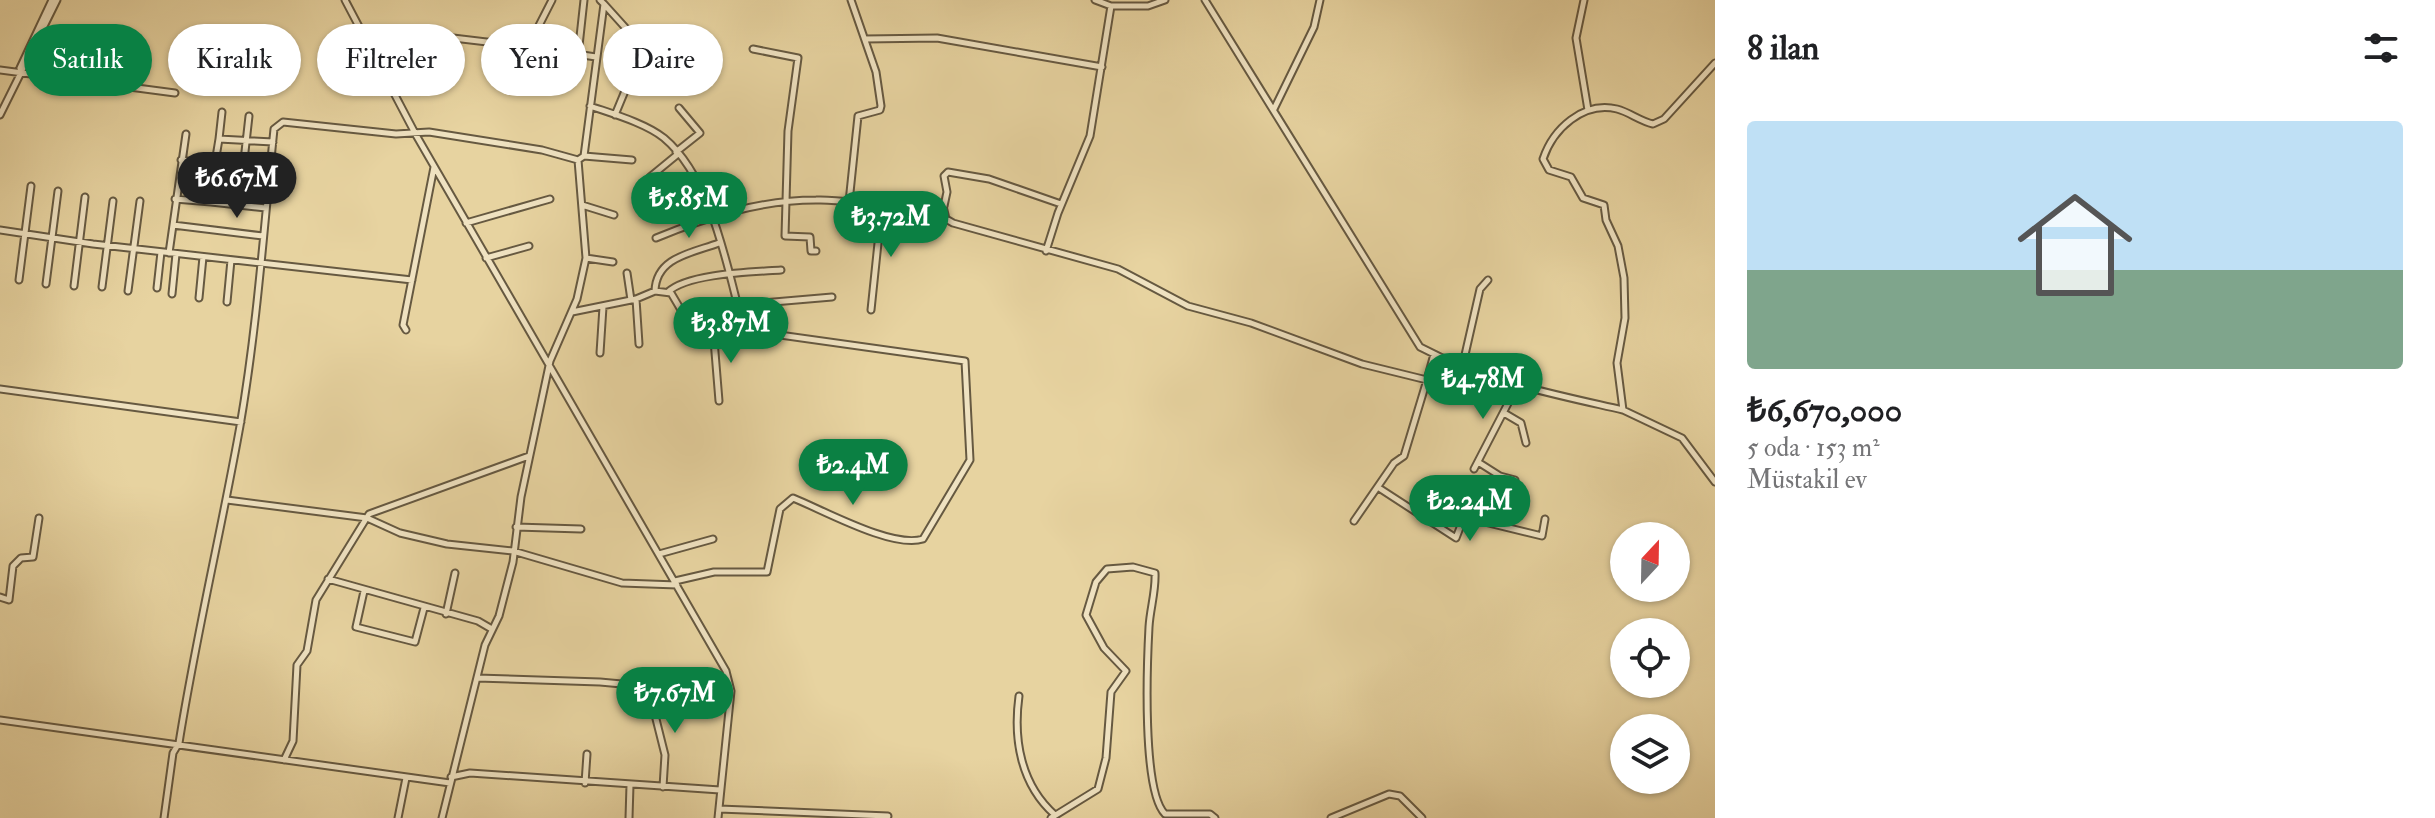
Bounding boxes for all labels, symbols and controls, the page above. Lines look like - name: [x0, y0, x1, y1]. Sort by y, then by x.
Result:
- chip: Satılık: [24, 24, 152, 96]
- chip: Kiralık: [168, 24, 301, 96]
- chip: Filtreler: [317, 24, 465, 96]
- chip: Yeni: [481, 24, 587, 96]
- chip: Daire: [603, 24, 723, 96]
- icon: filters: [2359, 26, 2403, 70]
- text: 8 ilan: [1747, 27, 1819, 70]
- pin: ₺6.67M: [172, 152, 302, 220]
- text: ₺6.67M: [195, 162, 279, 194]
- pin: ₺5.85M: [624, 172, 754, 240]
- icon: home: [2003, 173, 2147, 317]
- text: ₺5.85M: [649, 182, 729, 214]
- pin: ₺3.72M: [826, 191, 956, 259]
- text: ₺3.72M: [851, 201, 931, 233]
- pin: ₺3.87M: [666, 297, 796, 365]
- text: ₺3.87M: [691, 307, 771, 339]
- pin: ₺4.78M: [1418, 353, 1548, 421]
- text: ₺4.78M: [1442, 363, 1524, 395]
- text: ₺6,670,000: [1747, 389, 1902, 432]
- text: 5 oda · 153 m²: [1747, 432, 1880, 464]
- pin: ₺2.4M: [797, 439, 909, 507]
- text: ₺2.4M: [817, 449, 889, 481]
- text: Müstakil ev: [1747, 464, 1867, 496]
- pin: ₺2.24M: [1405, 475, 1535, 543]
- text: ₺2.24M: [1427, 485, 1513, 517]
- north arrow: [1610, 522, 1690, 602]
- map controls: [1610, 522, 1690, 794]
- button: locate: [1610, 618, 1690, 698]
- pin: ₺7.67M: [610, 667, 740, 735]
- text: ₺7.67M: [634, 677, 716, 709]
- button: layers: [1610, 714, 1690, 794]

